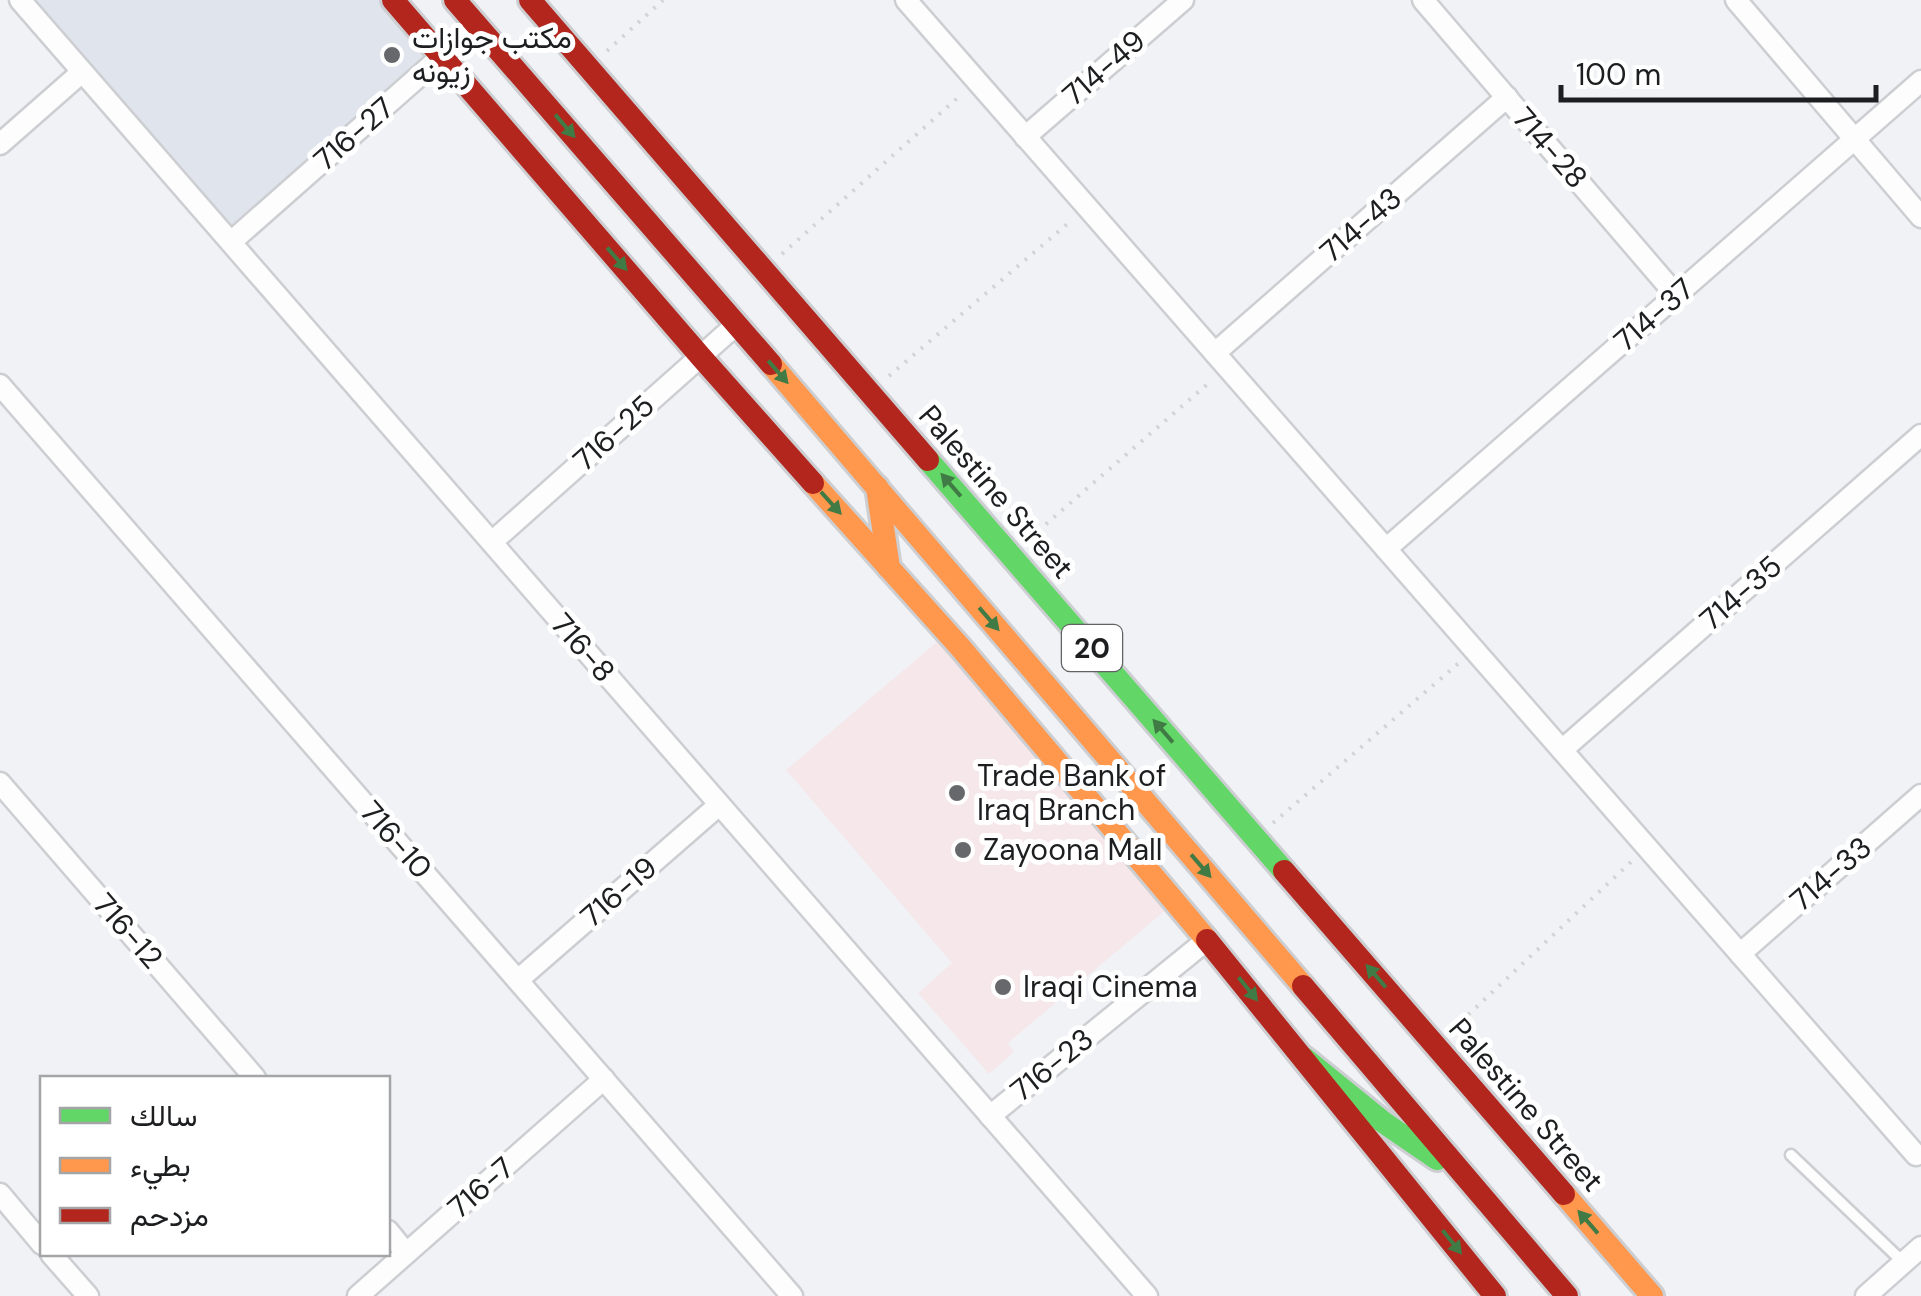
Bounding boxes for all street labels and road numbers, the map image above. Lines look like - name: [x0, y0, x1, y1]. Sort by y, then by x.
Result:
- street label: 714-49: [1054, 21, 1153, 114]
- street label: 716-27: [306, 88, 402, 179]
- street label: 714-28: [1505, 99, 1596, 196]
- street label: 714-43: [1312, 178, 1410, 271]
- street label: 714-37: [1606, 269, 1702, 360]
- street label: 716-25: [565, 386, 662, 479]
- street label: Palestine Street: [910, 397, 1082, 586]
- street label: 714-35: [1692, 546, 1790, 639]
- street label: 716-8: [543, 605, 624, 690]
- road number: 20: [1062, 625, 1122, 671]
- street label: 716-10: [352, 793, 441, 887]
- street label: 714-33: [1782, 828, 1879, 920]
- street label: 716-19: [572, 848, 665, 935]
- street label: 716-12: [85, 885, 172, 976]
- street label: Palestine Street: [1440, 1010, 1612, 1199]
- street label: 716-23: [1002, 1019, 1101, 1110]
- street label: 716-7: [440, 1148, 522, 1227]

